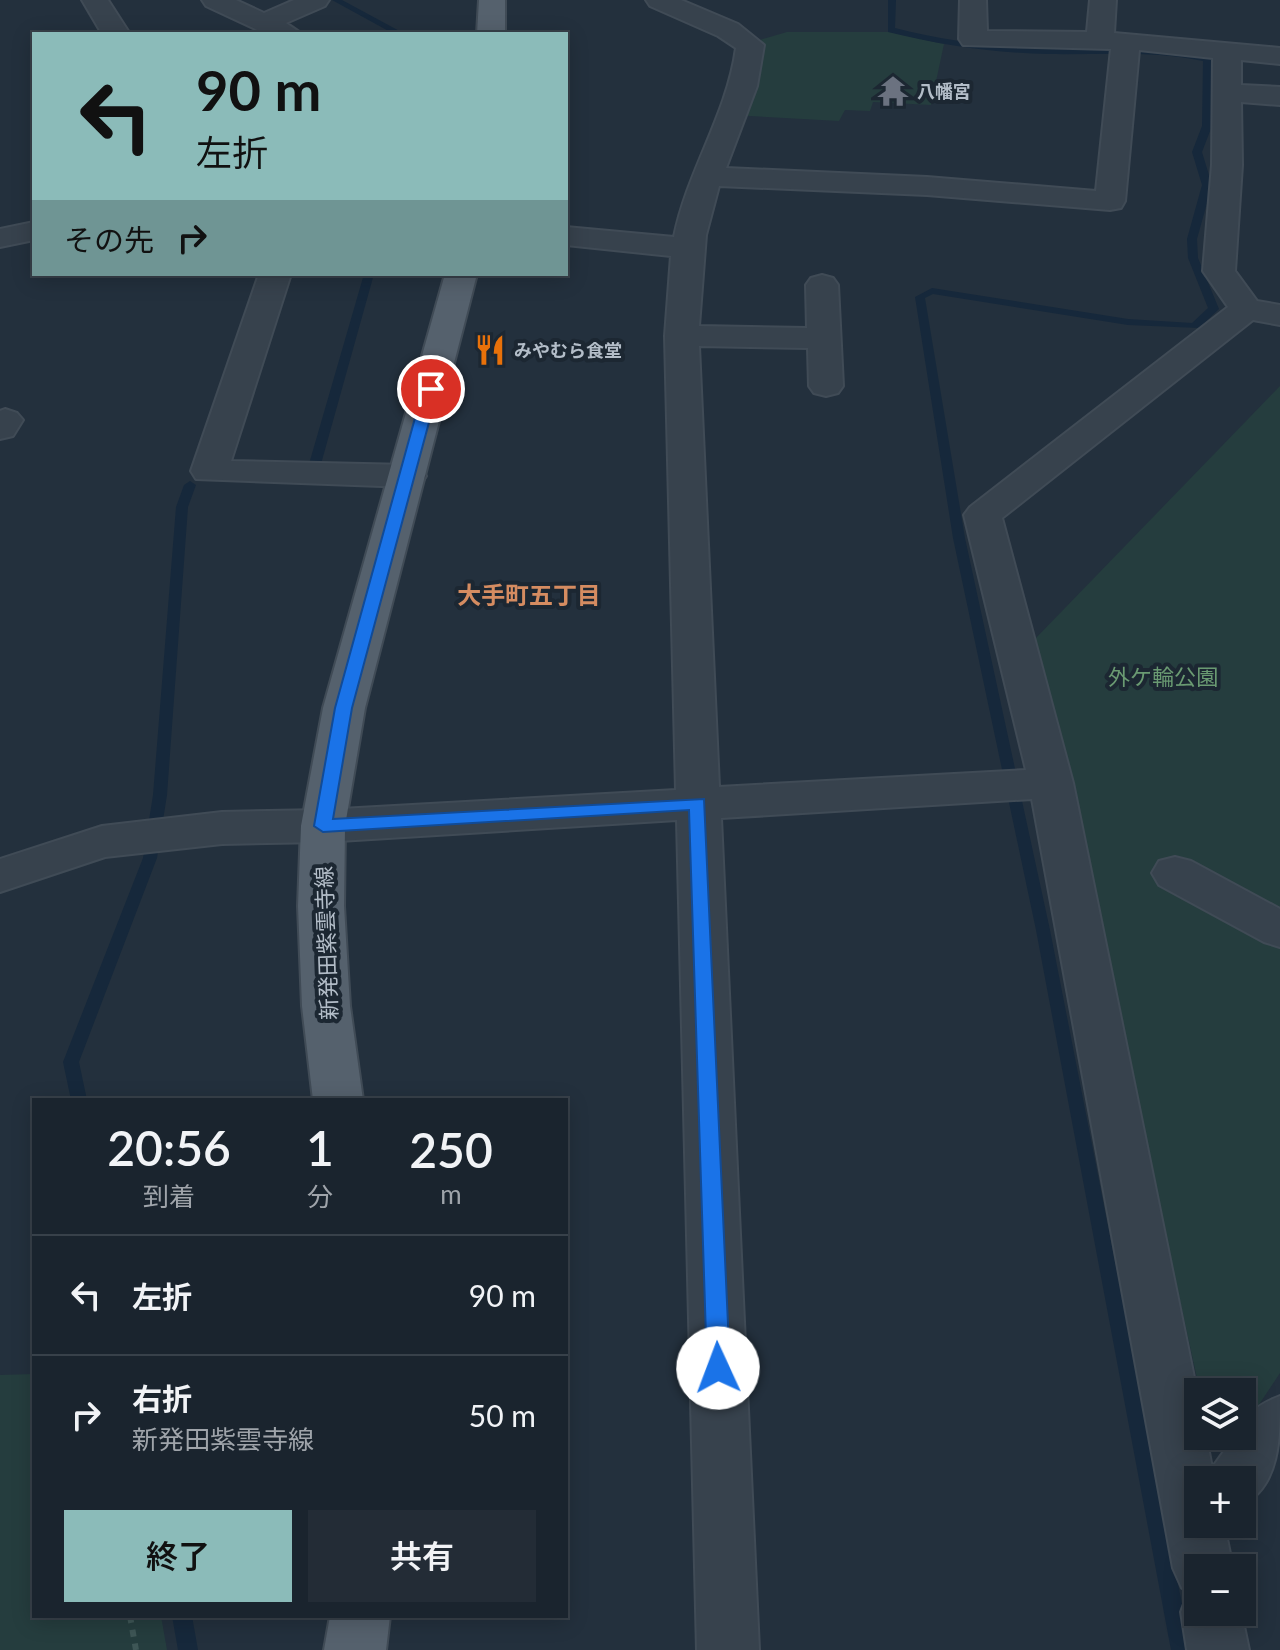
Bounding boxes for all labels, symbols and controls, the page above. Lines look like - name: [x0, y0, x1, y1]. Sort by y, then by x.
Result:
- text: 90 m: [196, 56, 321, 123]
- icon: left: [64, 64, 168, 168]
- temple icon: 八幡宮: [876, 74, 910, 108]
- place label: 八幡宮: [917, 80, 971, 102]
- text: 左折: [196, 130, 268, 174]
- icon: right: [170, 216, 214, 260]
- text: その先: [64, 221, 154, 257]
- restaurant icon: みやむら食堂: [473, 333, 507, 367]
- place label: みやむら食堂: [514, 339, 622, 361]
- pin: [397, 355, 465, 423]
- icon: arrive: [409, 367, 453, 411]
- district label: 大手町五丁目: [457, 580, 601, 609]
- park label: 外ケ輪公園: [1108, 663, 1218, 690]
- street label: 新発田紫雲寺線: [310, 866, 342, 1020]
- text: 20:56: [107, 1119, 231, 1176]
- text: 1: [306, 1119, 334, 1176]
- text: 250: [409, 1121, 493, 1178]
- text: m: [440, 1178, 462, 1210]
- text: 到着: [143, 1180, 195, 1212]
- text: 分: [307, 1180, 333, 1212]
- icon: left: [64, 1273, 108, 1317]
- text: 90 m: [469, 1277, 536, 1313]
- text: 左折: [132, 1278, 192, 1314]
- position arrow: [676, 1326, 760, 1410]
- map controls: [1184, 1378, 1256, 1626]
- button: layers: [1184, 1378, 1256, 1450]
- text: 右折: [132, 1380, 192, 1416]
- icon: right: [64, 1393, 108, 1437]
- text: 50 m: [469, 1397, 536, 1433]
- text: 新発田紫雲寺線: [132, 1423, 314, 1455]
- button: +: [1184, 1466, 1256, 1538]
- button: 終了: [64, 1510, 292, 1602]
- button: 共有: [308, 1510, 536, 1602]
- button: −: [1184, 1554, 1256, 1626]

